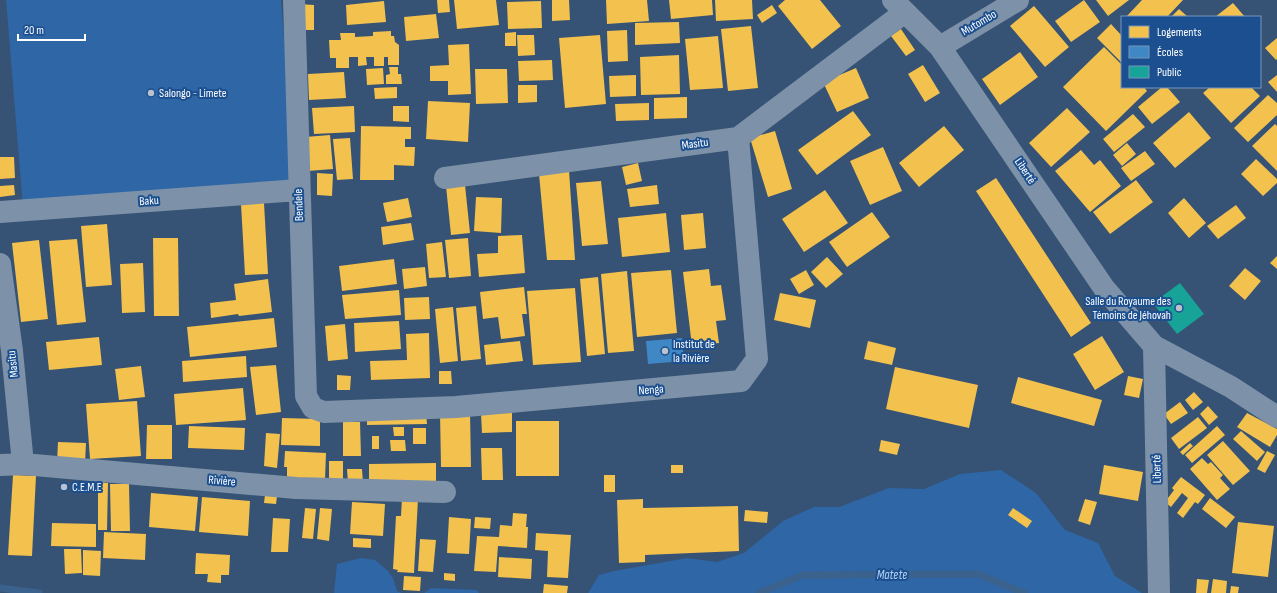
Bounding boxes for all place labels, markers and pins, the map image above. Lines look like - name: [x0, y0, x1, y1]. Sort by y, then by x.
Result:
- place label: Salongo - Limete: [159, 86, 227, 101]
- marker: Salongo - Limete: [146, 88, 156, 98]
- place label: Salle du Royaume des Témoins de Jéhovah: [1085, 294, 1171, 323]
- marker: Salle du Royaume des Témoins de Jéhovah: [1174, 303, 1184, 313]
- place label: Institut de la Rivière: [673, 337, 715, 366]
- marker: Institut de la Rivière: [660, 346, 670, 356]
- place label: C.E.M.E: [72, 480, 102, 495]
- marker: C.E.M.E: [59, 482, 69, 492]

